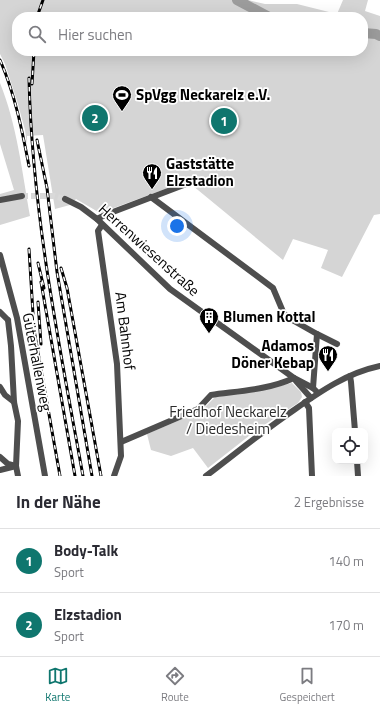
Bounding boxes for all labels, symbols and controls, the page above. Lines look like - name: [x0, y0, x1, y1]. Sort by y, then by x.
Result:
- search box: [12, 12, 368, 56]
- icon: search: [26, 23, 48, 45]
- text: Hier suchen: [58, 23, 133, 46]
- place label: SpVgg Neckarelz e.V.: [136, 83, 270, 106]
- sports icon: SpVgg Neckarelz e.V.: [111, 84, 133, 112]
- pin: 2: [82, 103, 108, 133]
- pin: 1: [211, 106, 237, 136]
- place label: Gaststätte Elzstadion: [166, 152, 234, 192]
- restaurant icon: Gaststätte Elzstadion: [141, 162, 163, 190]
- street label: Herrenwiesenstraße: [94, 198, 205, 301]
- your location: [167, 216, 187, 236]
- street label: Am Bahnhof: [109, 291, 142, 371]
- place label: Blumen Kottal: [223, 305, 316, 328]
- building icon: Blumen Kottal: [198, 306, 220, 334]
- street label: Güterhallenweg: [17, 311, 58, 413]
- place label: Adamos Döner Kebap: [231, 334, 314, 374]
- restaurant icon: Adamos Döner Kebap: [317, 344, 339, 372]
- park label: Friedhof Neckarelz / Diedesheim: [169, 400, 287, 440]
- map controls: [332, 428, 368, 464]
- button: locate: [332, 428, 368, 464]
- text: In der Nähe: [16, 489, 101, 515]
- text: 2 Ergebnisse: [294, 492, 364, 512]
- text: Body-Talk: [54, 539, 118, 562]
- text: 1: [25, 551, 33, 571]
- text: 140 m: [328, 551, 364, 571]
- text: Sport: [54, 562, 84, 582]
- text: Elzstadion: [54, 603, 122, 626]
- text: 2: [25, 615, 33, 635]
- text: 170 m: [328, 615, 364, 635]
- text: Sport: [54, 626, 84, 646]
- tab: Karte: [45, 665, 70, 705]
- tab: Route: [161, 665, 189, 705]
- tab: Gespeichert: [280, 665, 335, 705]

